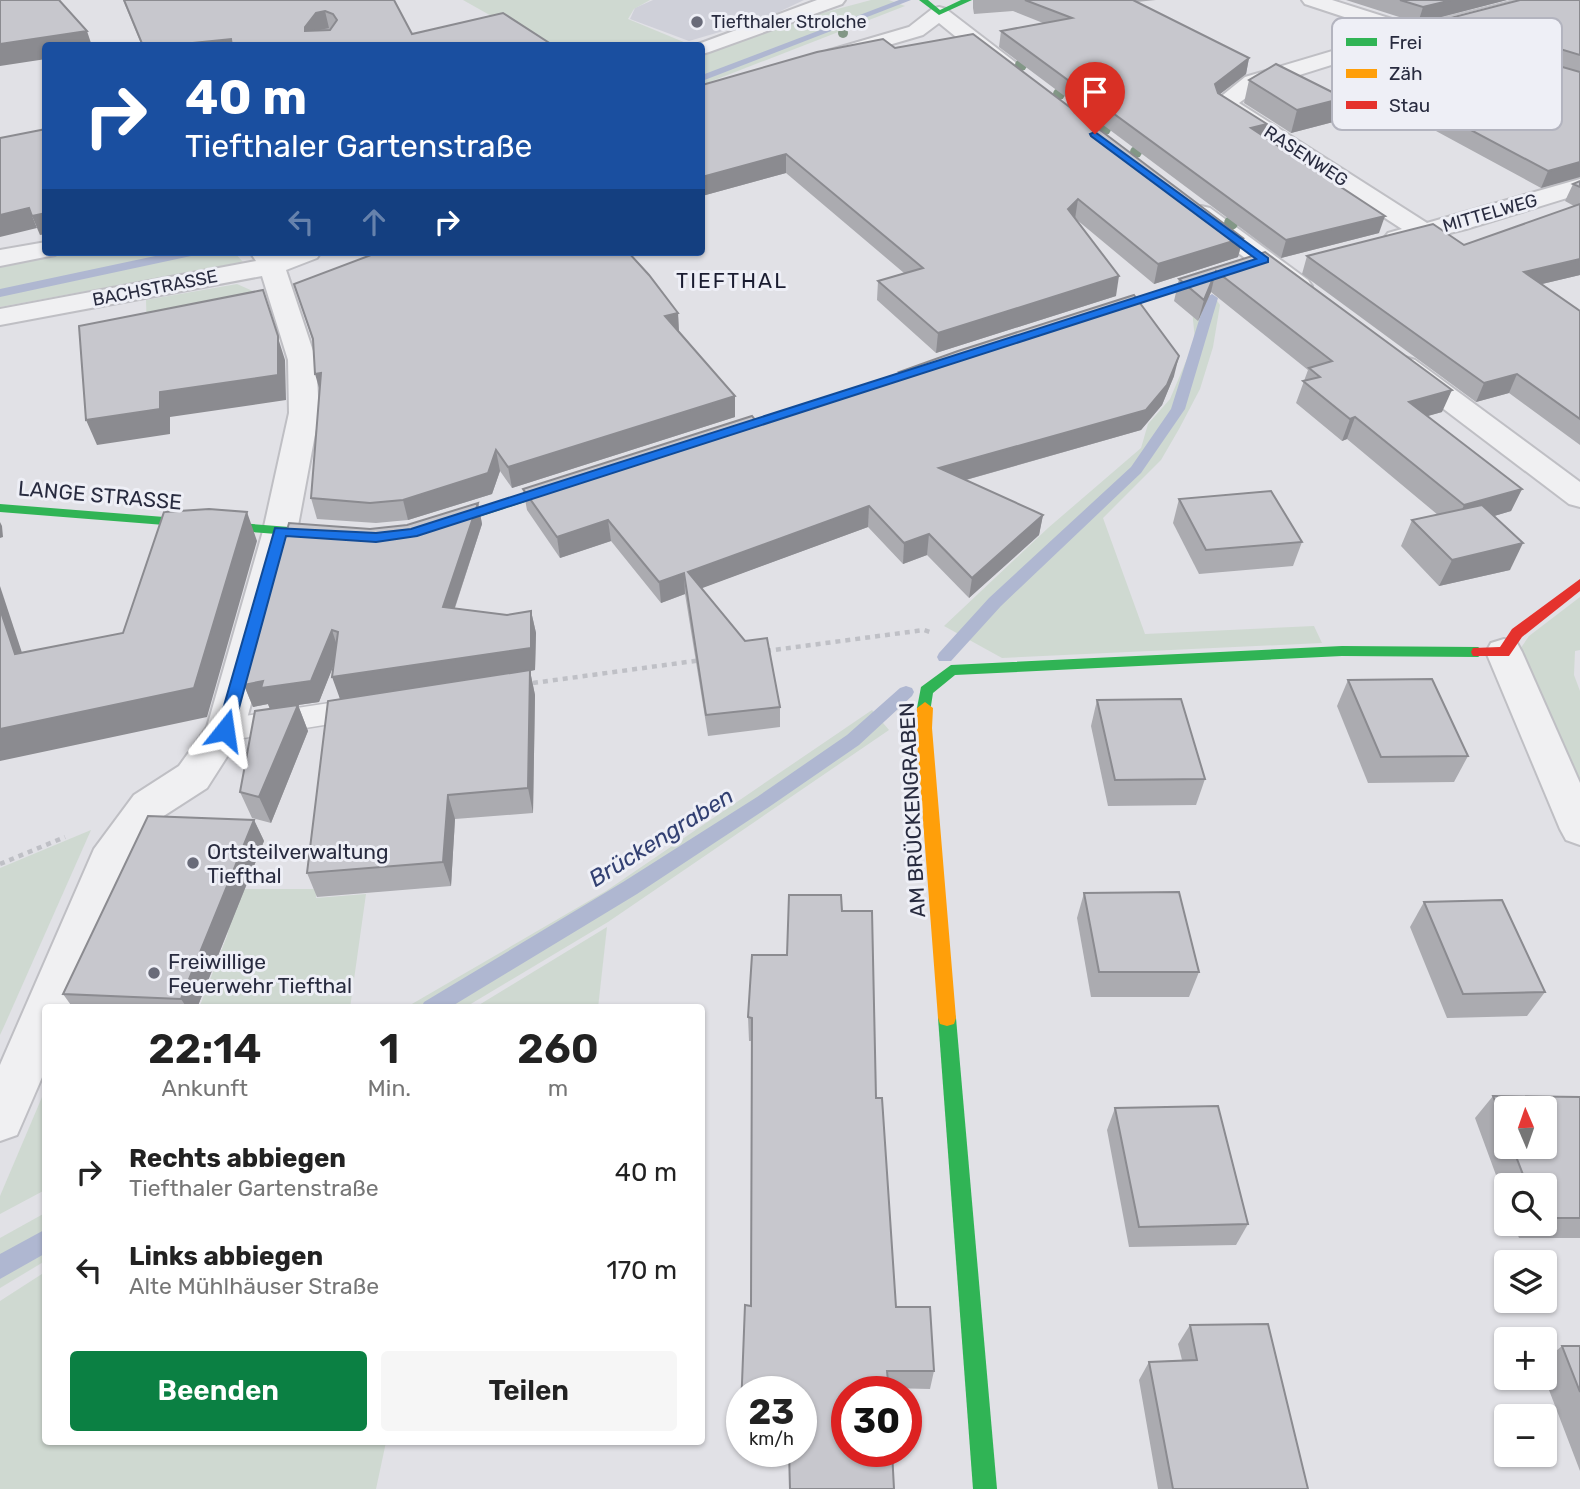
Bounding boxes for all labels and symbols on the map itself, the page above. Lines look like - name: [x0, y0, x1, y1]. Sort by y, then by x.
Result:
- place label: Tiefthaler Strolche: [711, 11, 866, 33]
- marker: Tiefthaler Strolche: [689, 14, 705, 30]
- legend: [1332, 18, 1562, 130]
- text: Frei: [1389, 31, 1422, 54]
- pin: [1065, 62, 1125, 134]
- text: Zäh: [1389, 62, 1422, 85]
- text: Stau: [1389, 94, 1430, 117]
- street label: RASENWEG: [1260, 121, 1352, 191]
- street label: MITTELWEG: [1440, 189, 1540, 237]
- street label: BACHSTRASSE: [91, 265, 219, 311]
- district label: TIEFTHAL: [676, 268, 788, 293]
- street label: LANGE STRASSE: [17, 475, 183, 515]
- position arrow: [188, 693, 262, 767]
- street label: AM BRÜCKENGRABEN: [894, 702, 930, 918]
- water label: Brückengraben: [584, 781, 738, 893]
- place label: Ortsteilverwaltung Tiefthal: [207, 839, 389, 888]
- marker: Ortsteilverwaltung Tiefthal: [185, 855, 201, 871]
- place label: Freiwillige Feuerwehr Tiefthal: [168, 949, 352, 998]
- marker: Freiwillige Feuerwehr Tiefthal: [146, 965, 162, 981]
- north arrow: [1494, 1096, 1558, 1158]
- speed limit sign: 30: [831, 1376, 922, 1467]

